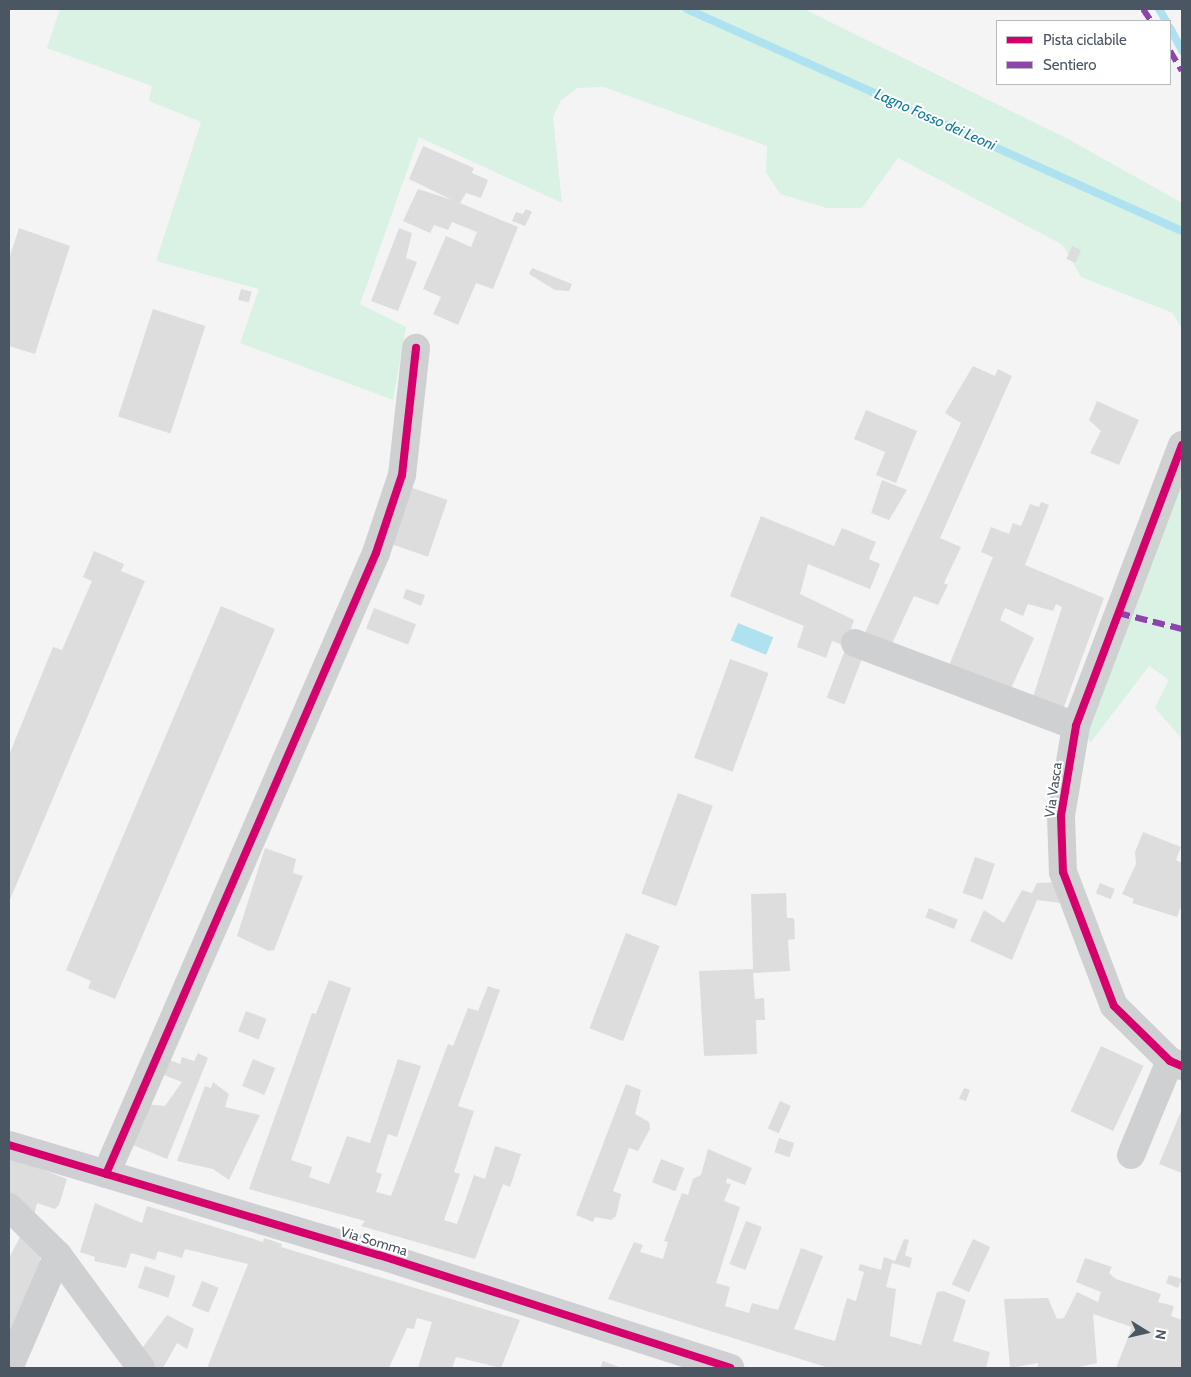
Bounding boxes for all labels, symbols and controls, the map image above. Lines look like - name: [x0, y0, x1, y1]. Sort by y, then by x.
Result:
- legend: [996, 20, 1171, 85]
- text: Pista ciclabile: [1043, 31, 1127, 49]
- text: Sentiero: [1043, 56, 1096, 74]
- water label: Lagno Fosso dei Leoni: [872, 85, 998, 155]
- street label: Via Vasca: [1041, 761, 1065, 819]
- street label: Via Somma: [338, 1223, 410, 1259]
- north arrow: [1121, 1307, 1171, 1357]
- text: N: [1151, 1328, 1170, 1341]

